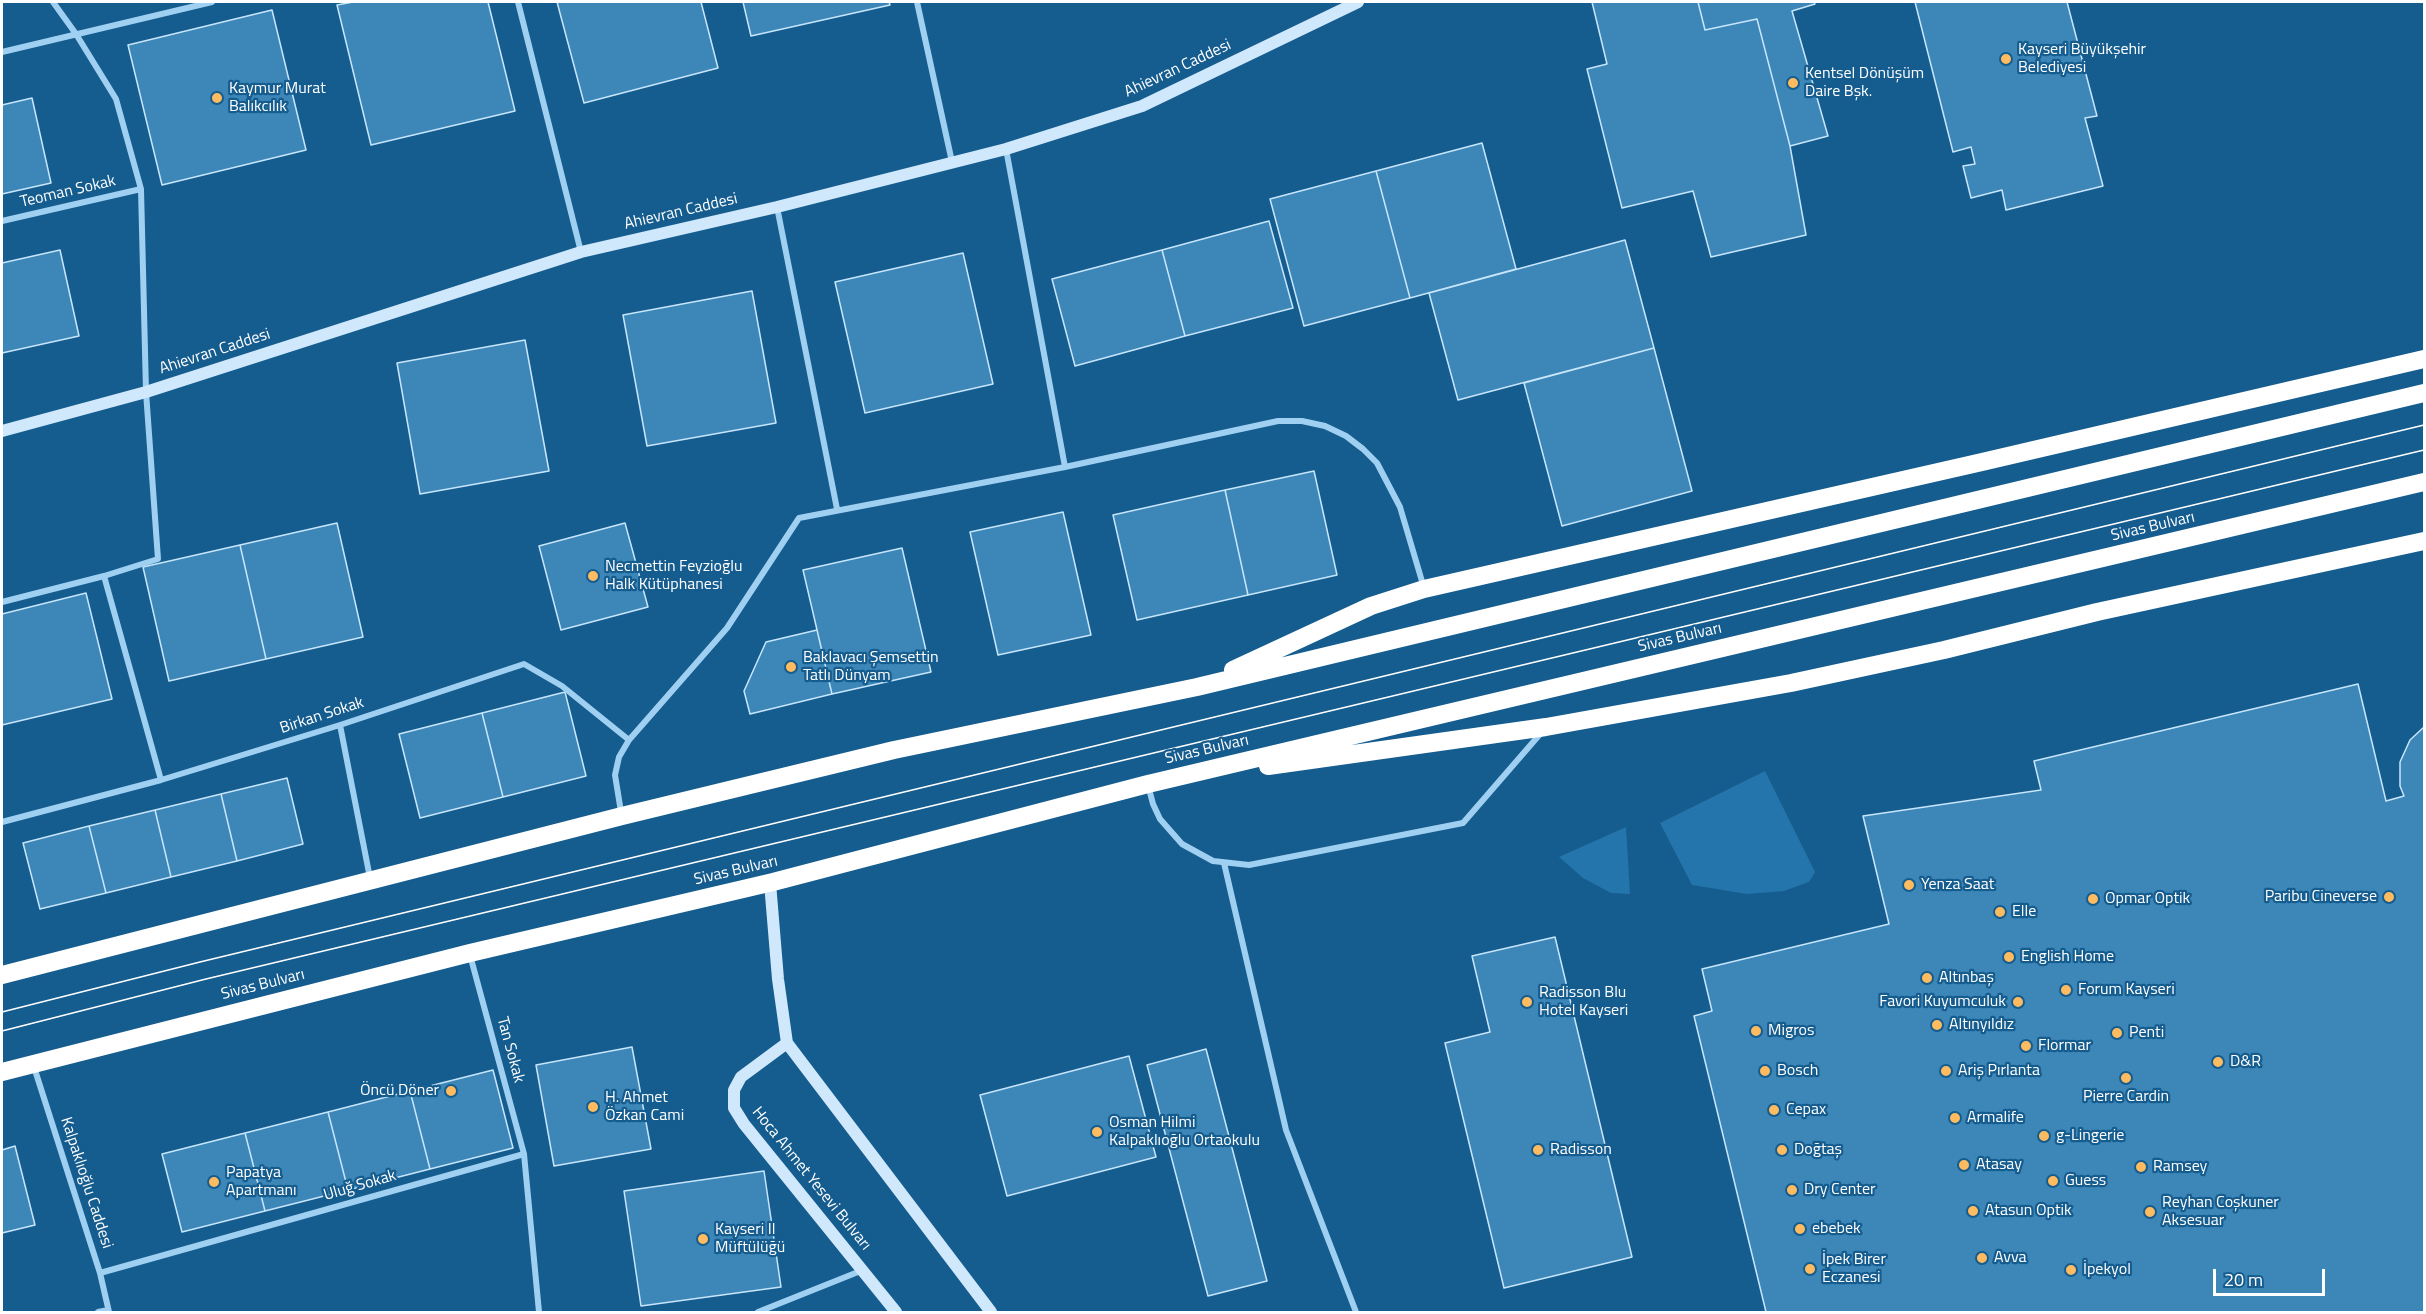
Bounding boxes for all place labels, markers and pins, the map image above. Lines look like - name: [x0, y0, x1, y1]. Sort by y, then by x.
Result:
- place label: Kayseri Büyükşehir Belediyesi: [2018, 40, 2146, 78]
- marker: Kayseri Büyükşehir Belediyesi: [1999, 52, 2013, 66]
- place label: Kentsel Dönüşüm Daire Bşk.: [1805, 64, 1924, 102]
- marker: Kentsel Dönüşüm Daire Bşk.: [1786, 76, 1800, 90]
- place label: Kaymur Murat Balıkcılık: [229, 79, 326, 117]
- marker: Kaymur Murat Balıkcılık: [210, 91, 224, 105]
- place label: Necmettin Feyzioğlu Halk Kütüphanesi: [605, 557, 742, 595]
- marker: Necmettin Feyzioğlu Halk Kütüphanesi: [586, 569, 600, 583]
- place label: Baklavacı Şemsettin Tatlı Dünyam: [803, 648, 939, 686]
- marker: Baklavacı Şemsettin Tatlı Dünyam: [784, 660, 798, 674]
- place label: Yenza Saat: [1921, 875, 1994, 895]
- marker: Yenza Saat: [1902, 878, 1916, 892]
- place label: Paribu Cineverse: [2265, 887, 2377, 907]
- place label: Opmar Optik: [2105, 889, 2190, 909]
- marker: Paribu Cineverse: [2382, 890, 2396, 904]
- marker: Opmar Optik: [2086, 892, 2100, 906]
- place label: Elle: [2012, 902, 2036, 922]
- marker: Elle: [1993, 905, 2007, 919]
- place label: English Home: [2021, 947, 2114, 967]
- marker: English Home: [2002, 950, 2016, 964]
- place label: Altınbaş: [1939, 968, 1994, 988]
- marker: Altınbaş: [1920, 971, 1934, 985]
- place label: Forum Kayseri: [2078, 980, 2175, 1000]
- place label: Radisson Blu Hotel Kayseri: [1539, 983, 1628, 1021]
- marker: Forum Kayseri: [2059, 983, 2073, 997]
- place label: Favori Kuyumculuk: [1879, 992, 2006, 1012]
- marker: Radisson Blu Hotel Kayseri: [1520, 995, 1534, 1009]
- marker: Favori Kuyumculuk: [2011, 995, 2025, 1009]
- place label: Altınyıldız: [1949, 1015, 2014, 1035]
- marker: Altınyıldız: [1930, 1018, 1944, 1032]
- place label: Migros: [1768, 1021, 1814, 1041]
- place label: Penti: [2129, 1023, 2164, 1043]
- marker: Migros: [1749, 1024, 1763, 1038]
- marker: Penti: [2110, 1026, 2124, 1040]
- place label: Flormar: [2038, 1036, 2091, 1056]
- marker: Flormar: [2019, 1039, 2033, 1053]
- place label: D&R: [2230, 1052, 2261, 1072]
- marker: D&R: [2211, 1055, 2225, 1069]
- place label: Bosch: [1777, 1061, 1818, 1081]
- place label: Ariş Pırlanta: [1958, 1061, 2040, 1081]
- marker: Bosch: [1758, 1064, 1772, 1078]
- marker: Ariş Pırlanta: [1939, 1064, 1953, 1078]
- marker: Pierre Cardin: [2119, 1071, 2133, 1085]
- place label: Öncü Döner: [360, 1081, 439, 1101]
- marker: Öncü Döner: [444, 1084, 458, 1098]
- place label: Pierre Cardin: [2083, 1087, 2169, 1107]
- place label: H. Ahmet Özkan Cami: [605, 1088, 684, 1126]
- marker: H. Ahmet Özkan Cami: [586, 1100, 600, 1114]
- place label: Cepax: [1786, 1100, 1826, 1120]
- marker: Cepax: [1767, 1103, 1781, 1117]
- place label: Armalife: [1967, 1108, 2024, 1128]
- marker: Armalife: [1948, 1111, 1962, 1125]
- place label: Osman Hilmi Kalpaklıoğlu Ortaokulu: [1109, 1113, 1260, 1151]
- marker: Osman Hilmi Kalpaklıoğlu Ortaokulu: [1090, 1125, 1104, 1139]
- place label: g-Lingerie: [2056, 1126, 2124, 1146]
- marker: g-Lingerie: [2037, 1129, 2051, 1143]
- place label: Radisson: [1550, 1140, 1612, 1160]
- place label: Doğtaş: [1794, 1140, 1842, 1160]
- marker: Radisson: [1531, 1143, 1545, 1157]
- marker: Doğtaş: [1775, 1143, 1789, 1157]
- place label: Atasay: [1976, 1155, 2022, 1175]
- place label: Ramsey: [2153, 1157, 2207, 1177]
- marker: Atasay: [1957, 1158, 1971, 1172]
- marker: Ramsey: [2134, 1160, 2148, 1174]
- place label: Papatya Apartmanı: [226, 1163, 297, 1201]
- place label: Guess: [2065, 1171, 2106, 1191]
- marker: Guess: [2046, 1174, 2060, 1188]
- marker: Papatya Apartmanı: [207, 1175, 221, 1189]
- place label: Dry Center: [1804, 1180, 1876, 1200]
- marker: Dry Center: [1785, 1183, 1799, 1197]
- place label: Reyhan Coşkuner Aksesuar: [2162, 1193, 2279, 1231]
- place label: Atasun Optik: [1985, 1201, 2072, 1221]
- marker: Atasun Optik: [1966, 1204, 1980, 1218]
- marker: Reyhan Coşkuner Aksesuar: [2143, 1205, 2157, 1219]
- place label: ebebek: [1812, 1219, 1861, 1239]
- place label: Kayseri Il Müftülüğü: [715, 1220, 785, 1258]
- marker: ebebek: [1793, 1222, 1807, 1236]
- marker: Kayseri Il Müftülüğü: [696, 1232, 710, 1246]
- place label: Avva: [1994, 1248, 2027, 1268]
- place label: İpek Birer Eczanesi: [1822, 1250, 1886, 1288]
- marker: Avva: [1975, 1251, 1989, 1265]
- place label: İpekyol: [2083, 1260, 2131, 1280]
- marker: İpek Birer Eczanesi: [1803, 1262, 1817, 1276]
- marker: İpekyol: [2064, 1263, 2078, 1277]

